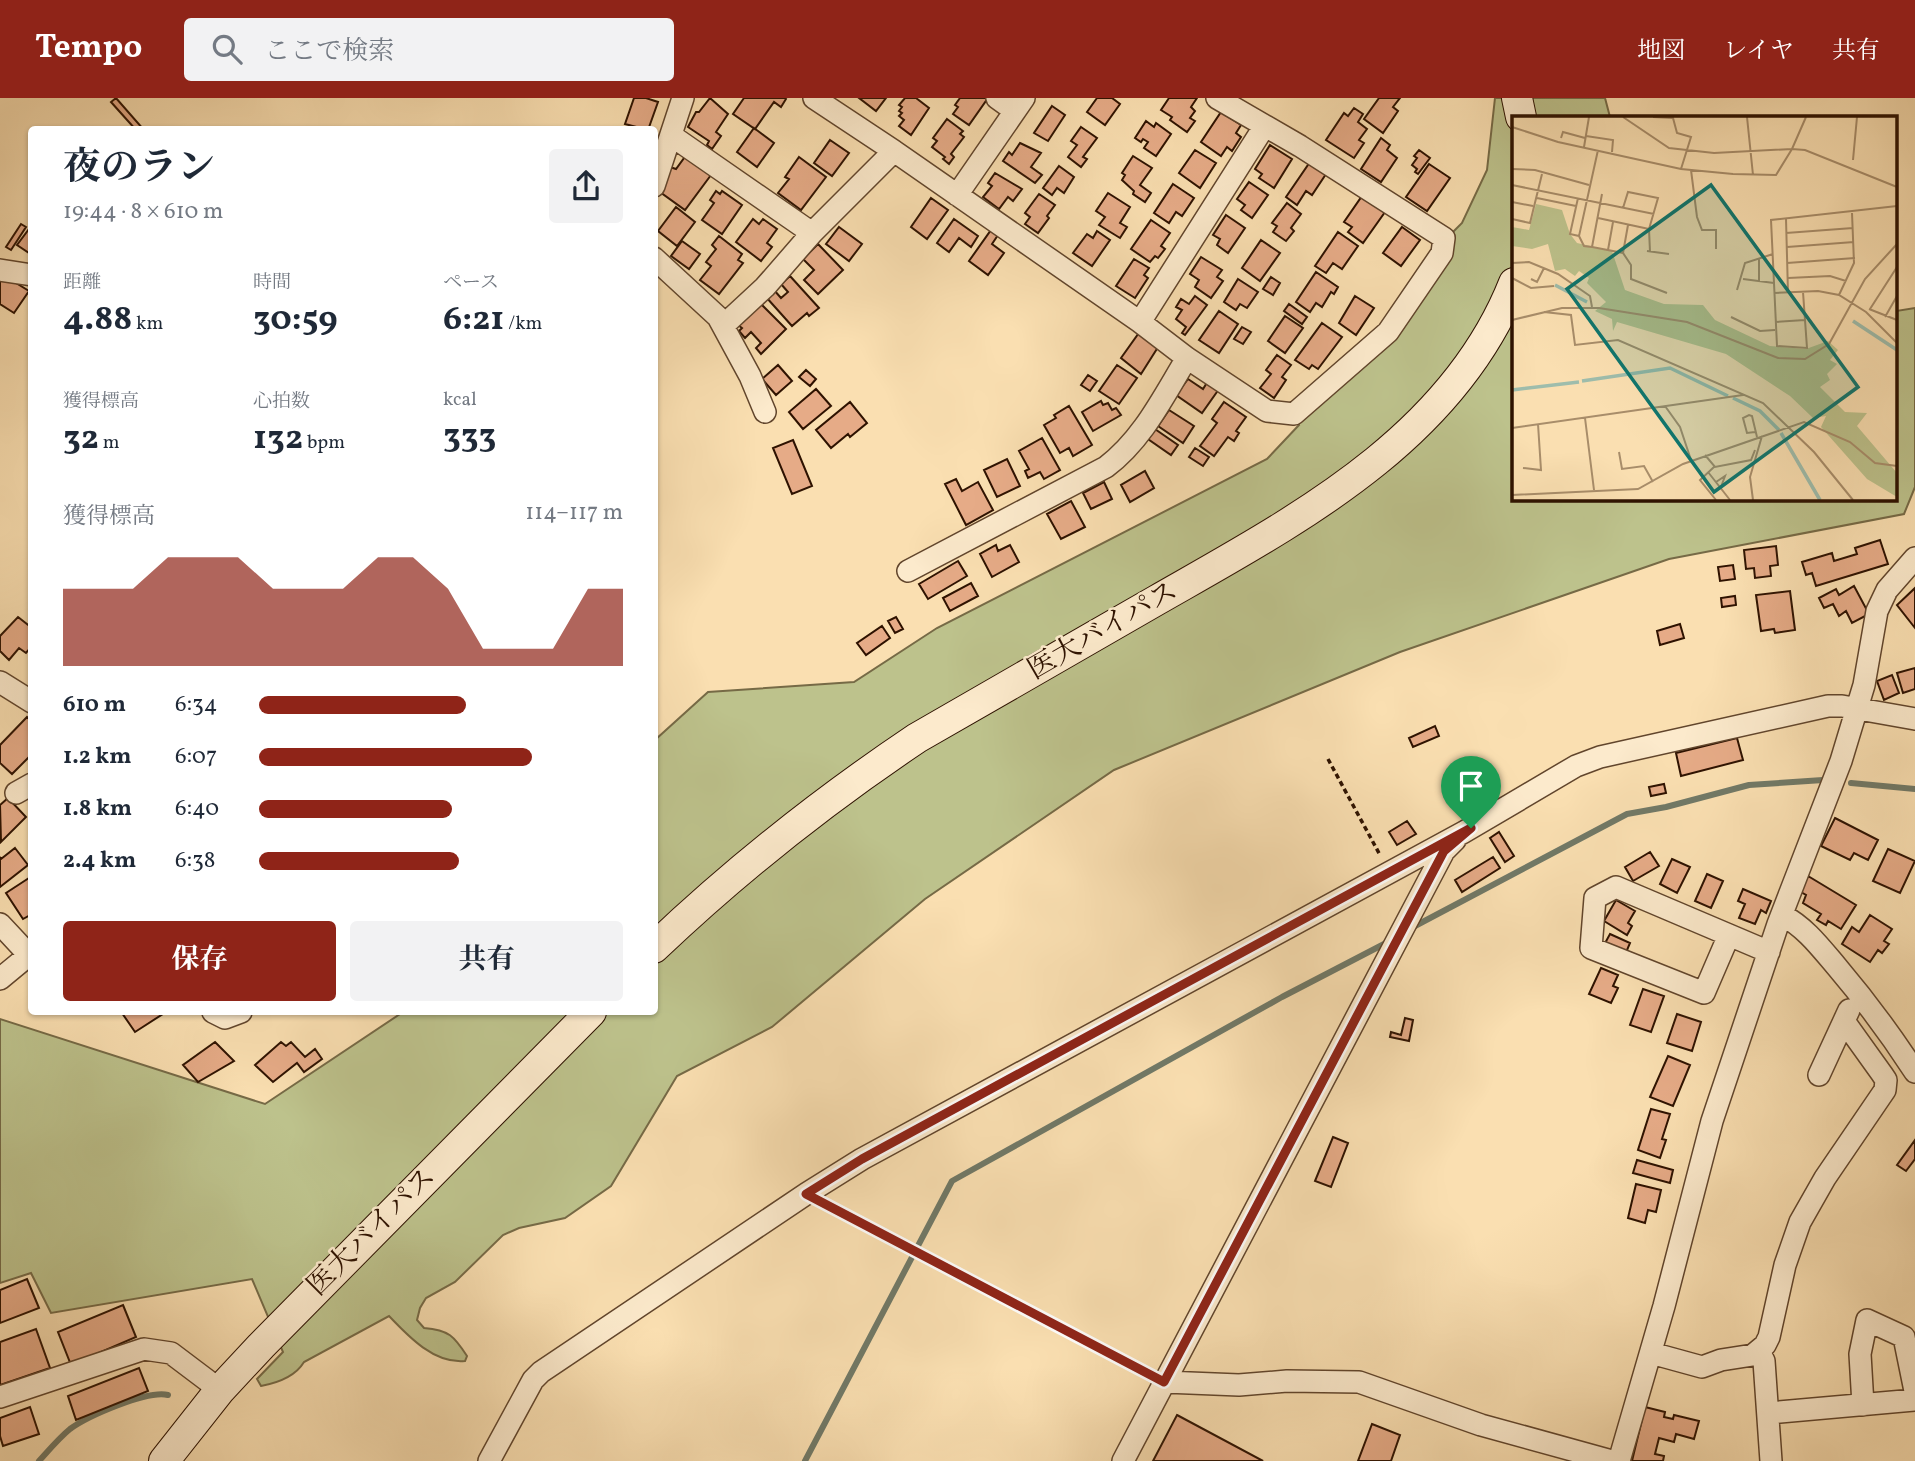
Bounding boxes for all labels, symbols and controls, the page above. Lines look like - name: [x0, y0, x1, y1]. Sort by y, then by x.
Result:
- search box: [184, 18, 674, 81]
- text: Tempo: [35, 26, 142, 72]
- icon: search: [208, 30, 246, 68]
- text: ここで検索: [264, 34, 394, 70]
- text: 地図: [1637, 35, 1685, 69]
- text: レイヤ: [1723, 35, 1794, 69]
- text: 共有: [1832, 35, 1880, 69]
- inset map: [1512, 116, 1898, 500]
- text: 夜のラン: [63, 143, 215, 196]
- button: share: [549, 149, 623, 223]
- text: 19:44 · 8 × 610 m: [63, 196, 223, 228]
- text: 距離: [63, 270, 101, 296]
- text: 時間: [253, 270, 291, 296]
- text: ペース: [443, 270, 499, 296]
- text: 4.88: [63, 296, 132, 344]
- text: 30:59: [253, 296, 338, 344]
- text: 6:21: [443, 296, 504, 344]
- text: km: [132, 311, 163, 337]
- text: /km: [504, 311, 542, 337]
- text: kcal: [443, 387, 477, 413]
- text: 獲得標高: [63, 389, 139, 415]
- text: 心拍数: [253, 389, 310, 415]
- text: 333: [443, 413, 496, 461]
- text: 32: [63, 415, 99, 463]
- text: 132: [253, 415, 303, 463]
- text: m: [99, 430, 120, 456]
- text: bpm: [303, 430, 345, 456]
- text: 114–117 m: [525, 497, 623, 529]
- text: 獲得標高: [63, 501, 155, 533]
- street label: 医大バイパス: [1021, 572, 1185, 690]
- text: 610 m: [63, 689, 126, 721]
- text: 6:34: [175, 689, 218, 721]
- text: 1.2 km: [63, 741, 132, 773]
- text: 6:07: [175, 741, 217, 773]
- pin: [1441, 756, 1501, 828]
- icon: arrive: [1452, 767, 1490, 805]
- text: 1.8 km: [63, 793, 132, 825]
- text: 6:40: [175, 793, 219, 825]
- text: 2.4 km: [63, 845, 136, 877]
- text: 6:38: [175, 845, 216, 877]
- button: 保存: [63, 921, 336, 1001]
- button: 共有: [350, 921, 623, 1001]
- street label: 医大バイパス: [299, 1159, 445, 1305]

